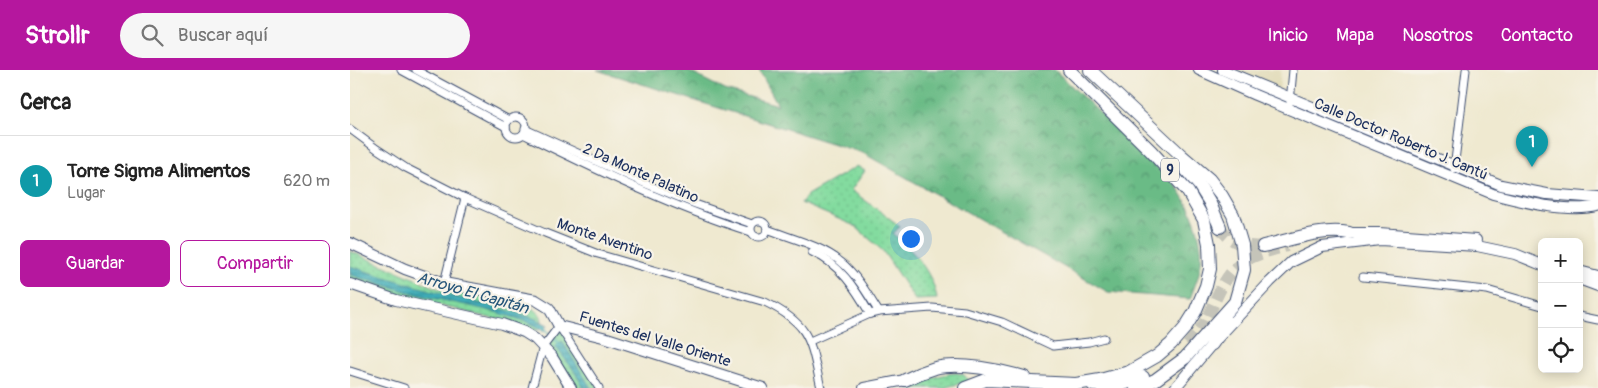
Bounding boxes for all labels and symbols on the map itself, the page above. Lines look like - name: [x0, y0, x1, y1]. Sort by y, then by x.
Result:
- street label: Calle Doctor Roberto J. Cantú: [1311, 94, 1491, 185]
- pin: 1: [1516, 126, 1548, 167]
- street label: 2 Da Monte Palatino: [580, 139, 702, 208]
- road number: 9: [1161, 158, 1179, 182]
- street label: Monte Aventino: [554, 214, 655, 265]
- your location: [898, 226, 924, 252]
- water label: Arroyo El Capitán: [415, 267, 532, 319]
- street label: Fuentes del Valle Oriente: [577, 307, 733, 372]

